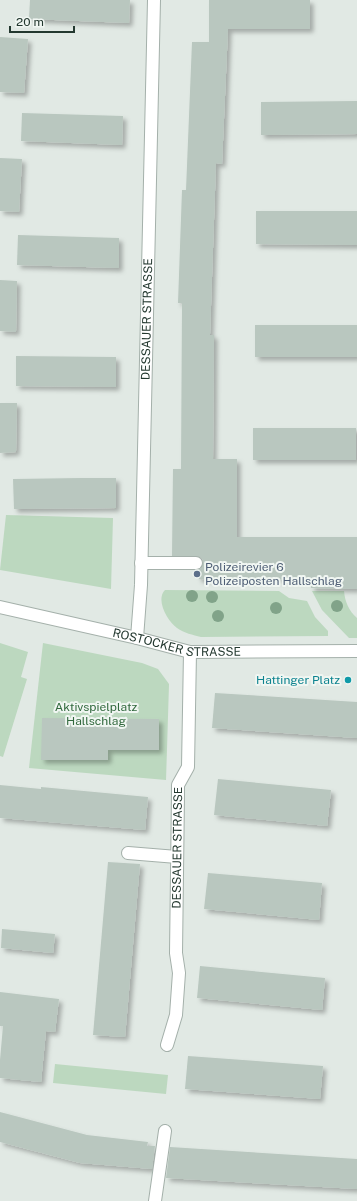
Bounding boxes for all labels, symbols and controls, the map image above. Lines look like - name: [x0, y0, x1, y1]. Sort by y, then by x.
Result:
- scale bar: [10, 8, 74, 34]
- text: 20 m: [16, 15, 44, 29]
- street label: DESSAUER STRASSE: [139, 258, 155, 380]
- place label: Polizeirevier 6 Polizeiposten Hallschlag: [205, 560, 342, 588]
- marker: Polizeirevier 6 Polizeiposten Hallschlag: [192, 569, 202, 579]
- street label: ROSTOCKER STRASSE: [111, 626, 241, 660]
- place label: Hattinger Platz: [256, 673, 340, 687]
- marker: Hattinger Platz: [343, 675, 353, 685]
- park label: Aktivspielplatz Hallschlag: [55, 700, 138, 728]
- street label: DESSAUER STRASSE: [170, 787, 185, 909]

